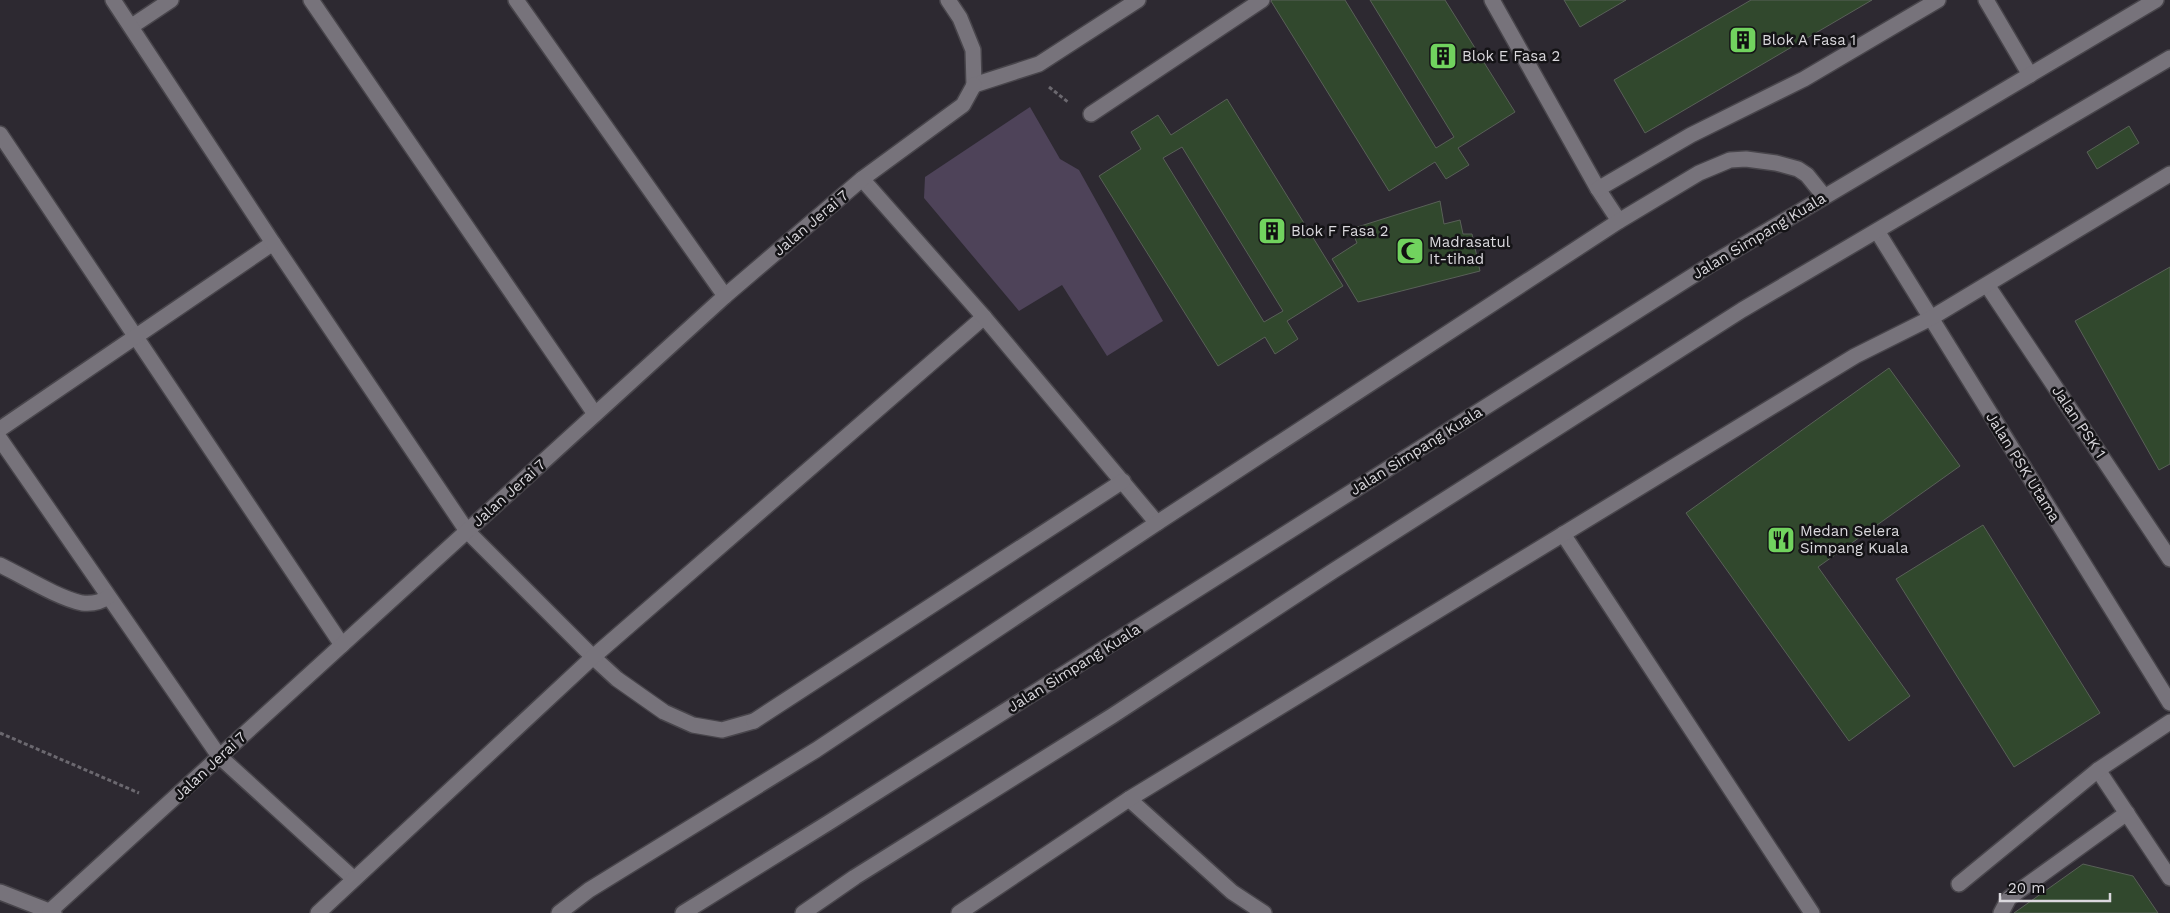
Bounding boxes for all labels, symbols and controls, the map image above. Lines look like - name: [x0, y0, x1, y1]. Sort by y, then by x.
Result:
- building icon: Blok A Fasa 1: [1728, 25, 1758, 55]
- place label: Blok A Fasa 1: [1762, 31, 1856, 49]
- building icon: Blok E Fasa 2: [1428, 41, 1458, 71]
- place label: Blok E Fasa 2: [1462, 47, 1560, 65]
- street label: Jalan Jerai 7: [770, 186, 852, 260]
- street label: Jalan Simpang Kuala: [1689, 189, 1829, 283]
- building icon: Blok F Fasa 2: [1257, 216, 1287, 246]
- place label: Blok F Fasa 2: [1291, 222, 1388, 240]
- place label: Madrasatul It-tihad: [1429, 233, 1511, 268]
- mosque icon: Madrasatul It-tihad: [1395, 236, 1425, 266]
- street label: Jalan PSK 1: [2048, 382, 2110, 462]
- street label: Jalan Simpang Kuala: [1347, 403, 1486, 499]
- street label: Jalan PSK Utama: [1982, 409, 2064, 526]
- street label: Jalan Jerai 7: [469, 455, 549, 531]
- place label: Medan Selera Simpang Kuala: [1800, 522, 1909, 557]
- restaurant icon: Medan Selera Simpang Kuala: [1766, 525, 1796, 555]
- street label: Jalan Simpang Kuala: [1005, 620, 1144, 716]
- street label: Jalan Jerai 7: [170, 728, 250, 804]
- scale bar: [2000, 870, 2110, 902]
- text: 20 m: [2008, 879, 2046, 897]

